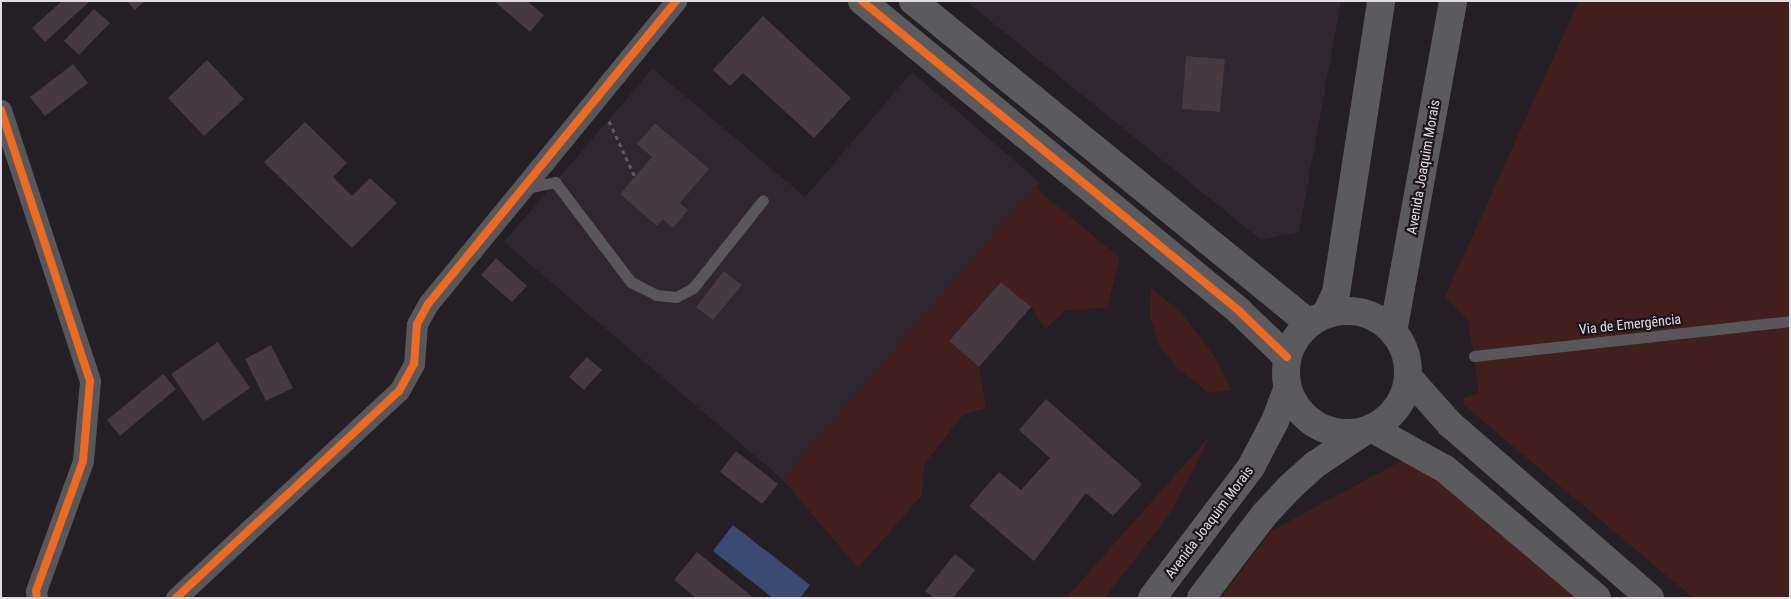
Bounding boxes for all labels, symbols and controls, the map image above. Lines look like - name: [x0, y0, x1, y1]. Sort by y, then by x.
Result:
- street label: Avenida Joaquim Morais: [1403, 98, 1443, 236]
- street label: Via de Emergência: [1578, 310, 1682, 338]
- street label: Avenida Joaquim Morais: [1161, 463, 1257, 581]

